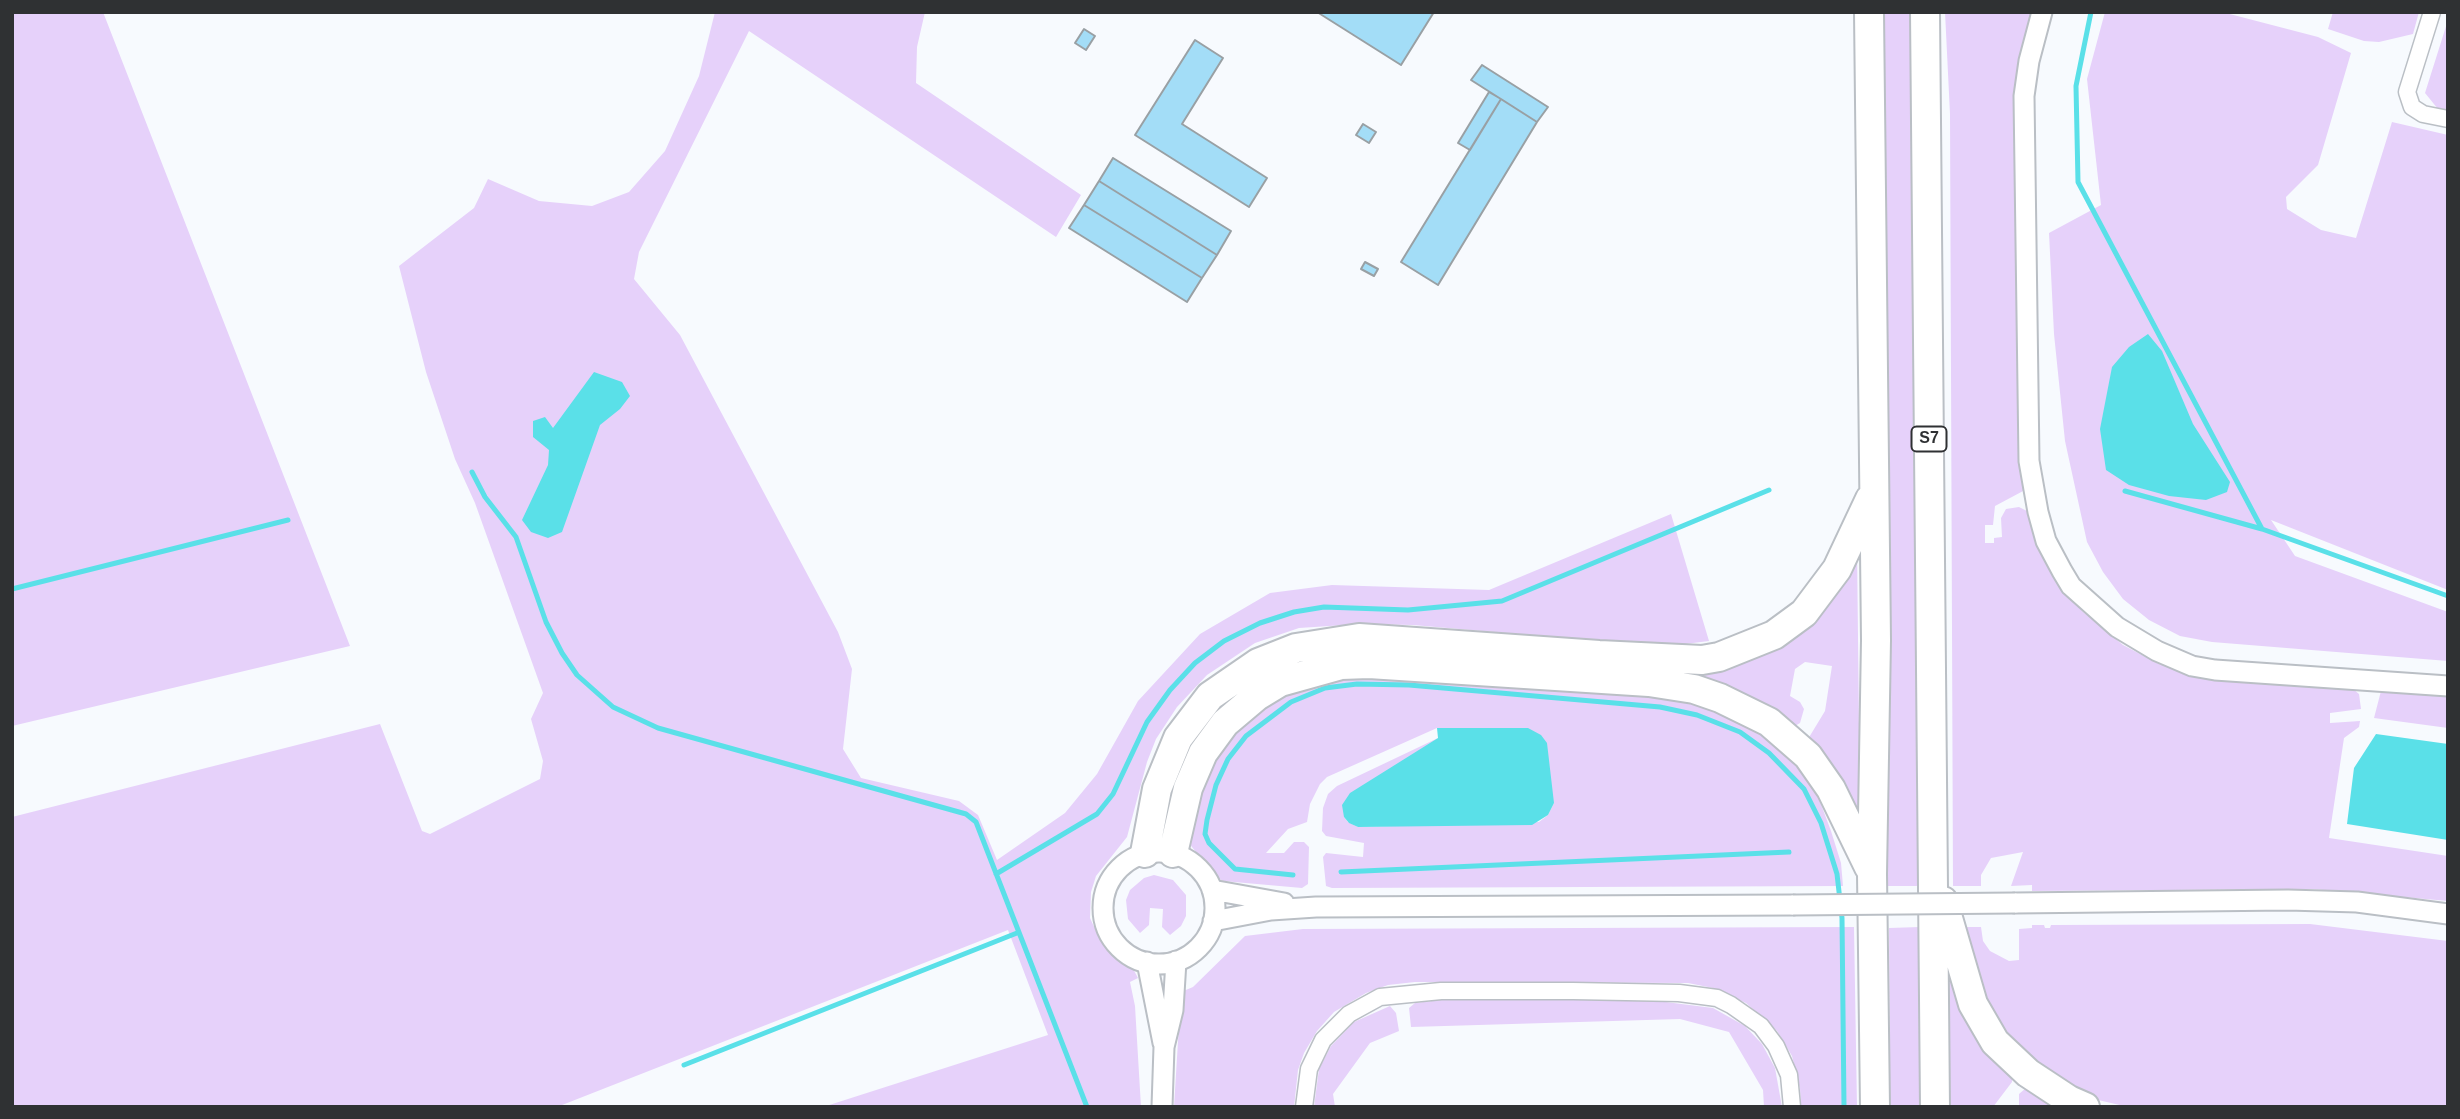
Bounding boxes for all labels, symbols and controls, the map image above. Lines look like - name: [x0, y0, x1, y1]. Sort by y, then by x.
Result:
- road number: S7: [1912, 426, 1946, 452]

